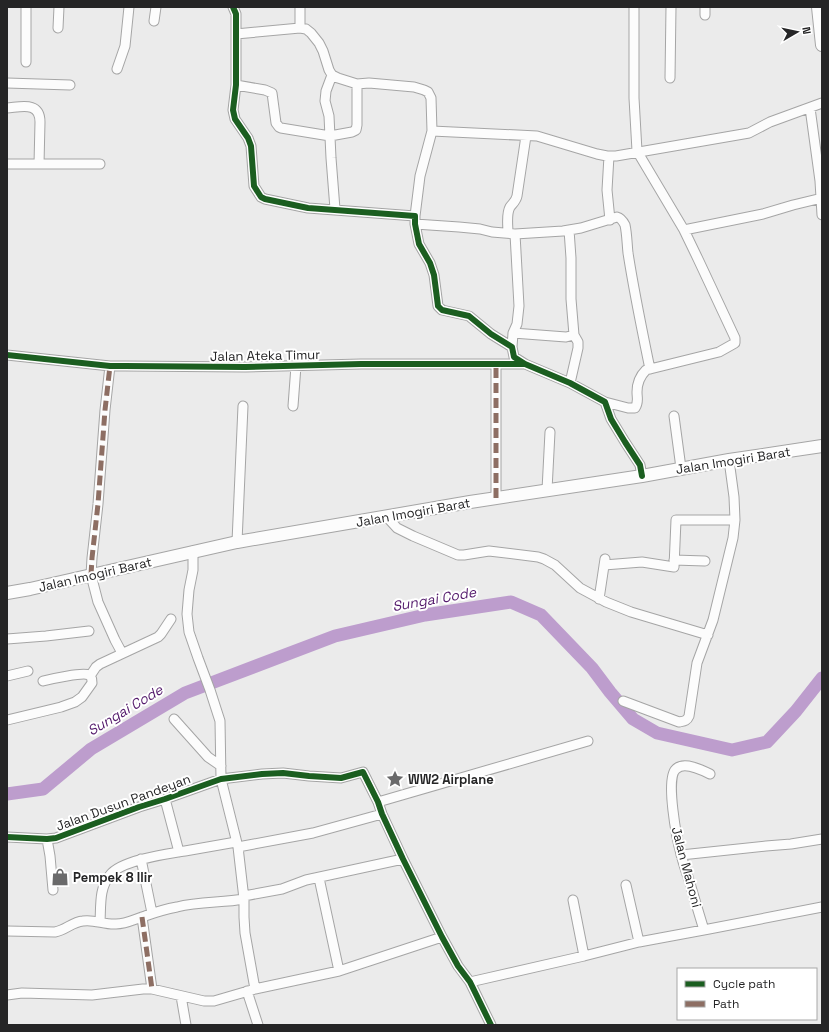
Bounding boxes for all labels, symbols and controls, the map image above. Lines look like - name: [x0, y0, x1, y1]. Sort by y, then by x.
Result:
- north arrow: [777, 12, 817, 52]
- text: N: [799, 26, 814, 35]
- street label: Jalan Ateka Timur: [210, 346, 320, 365]
- street label: Jalan Imogiri Barat: [674, 443, 792, 478]
- street label: Jalan Imogiri Barat: [354, 494, 472, 531]
- street label: Jalan Imogiri Barat: [37, 553, 154, 596]
- water label: Sungai Code: [391, 583, 478, 615]
- water label: Sungai Code: [84, 680, 167, 740]
- place icon: WW2 Airplane: [385, 769, 405, 789]
- street label: Jalan Dusun Pandeyan: [53, 770, 193, 835]
- place label: WW2 Airplane: [408, 771, 494, 788]
- street label: Jalan Mahoni: [668, 825, 705, 909]
- shop icon: Pempek 8 Ilir: [50, 867, 70, 887]
- place label: Pempek 8 Ilir: [73, 869, 152, 886]
- legend: [677, 968, 817, 1020]
- text: Cycle path: [713, 976, 775, 992]
- text: Path: [713, 996, 739, 1012]

